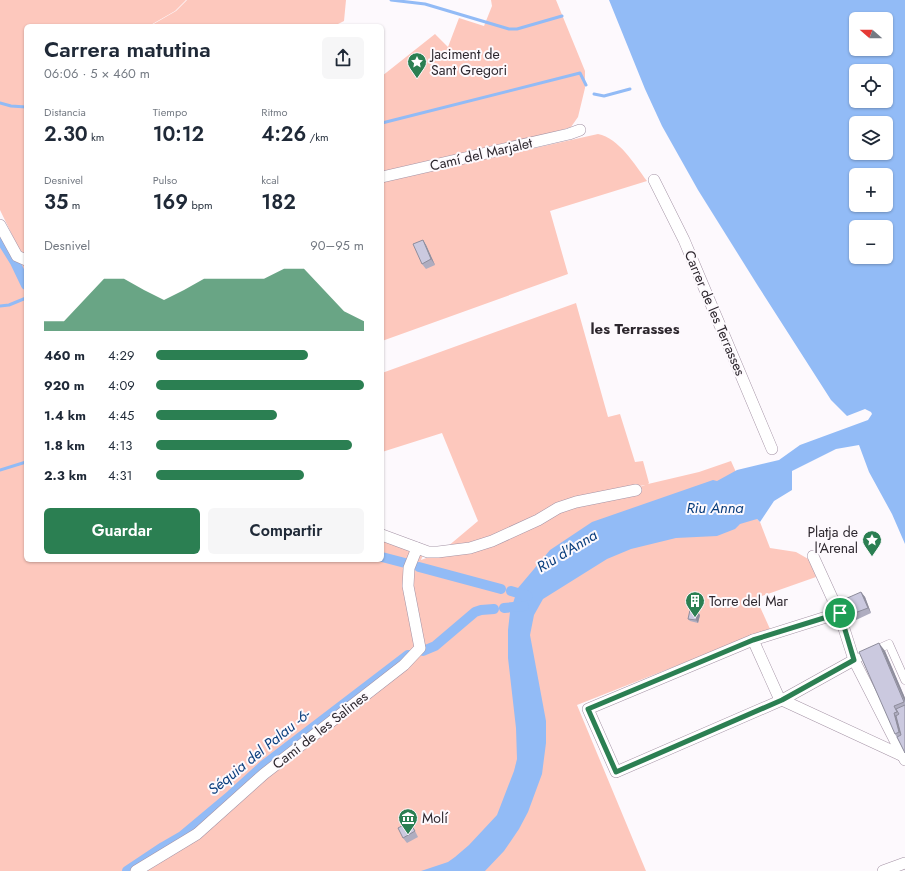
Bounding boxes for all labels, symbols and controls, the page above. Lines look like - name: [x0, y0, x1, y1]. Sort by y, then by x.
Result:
- north arrow: [849, 12, 893, 56]
- map controls: [849, 12, 893, 264]
- text: Carrera matutina: [44, 33, 211, 65]
- button: share: [322, 37, 364, 79]
- place label: Jaciment de Sant Gregori: [429, 44, 507, 80]
- place icon: Jaciment de Sant Gregori: [406, 51, 428, 79]
- text: 06:06 · 5 × 460 m: [44, 64, 150, 83]
- button: locate: [849, 64, 893, 108]
- text: Distancia: [44, 104, 86, 120]
- text: Tiempo: [153, 104, 187, 120]
- text: Ritmo: [261, 104, 288, 120]
- button: layers: [849, 116, 893, 160]
- text: 2.30: [44, 120, 88, 149]
- text: 10:12: [153, 120, 204, 149]
- text: 4:26: [261, 120, 306, 149]
- text: km: [88, 129, 104, 145]
- text: /km: [306, 129, 329, 145]
- street label: Camí del Marjalet: [428, 132, 535, 176]
- button: +: [849, 168, 893, 212]
- text: Desnivel: [44, 172, 83, 188]
- text: Pulso: [153, 172, 177, 188]
- text: kcal: [261, 172, 279, 188]
- text: 35: [44, 188, 68, 217]
- text: 169: [153, 188, 188, 217]
- text: 182: [261, 188, 296, 217]
- text: m: [68, 197, 80, 213]
- text: bpm: [188, 197, 213, 213]
- button: −: [849, 220, 893, 264]
- text: Desnivel: [44, 236, 90, 255]
- text: 90–95 m: [310, 236, 364, 255]
- street label: Carrer de les Terrasses: [680, 247, 751, 379]
- district label: les Terrasses: [590, 318, 680, 340]
- text: 460 m: [44, 346, 85, 365]
- text: 4:29: [108, 346, 134, 365]
- text: 920 m: [44, 376, 84, 395]
- text: 4:09: [108, 376, 135, 395]
- text: 1.4 km: [44, 406, 86, 425]
- text: 4:45: [108, 406, 134, 425]
- text: 1.8 km: [44, 436, 85, 455]
- text: 4:13: [108, 436, 132, 455]
- text: 2.3 km: [44, 466, 87, 485]
- text: 4:31: [108, 466, 132, 485]
- water label: Riu Anna: [686, 497, 744, 519]
- button: Guardar: [44, 508, 200, 554]
- button: Compartir: [208, 508, 364, 554]
- place label: Platja de l'Arenal: [807, 522, 858, 558]
- water label: Riu d'Anna: [532, 524, 602, 578]
- place icon: Platja de l'Arenal: [861, 529, 883, 557]
- building icon: Torre del Mar: [684, 590, 706, 618]
- place label: Torre del Mar: [709, 591, 788, 611]
- pin: [823, 596, 857, 630]
- icon: arrive: [829, 602, 851, 624]
- street label: Camí de les Salines: [268, 686, 372, 774]
- water label: Séquia del Palau -6-: [203, 703, 316, 800]
- museum icon: Molí: [397, 807, 419, 835]
- place label: Molí: [422, 808, 449, 828]

